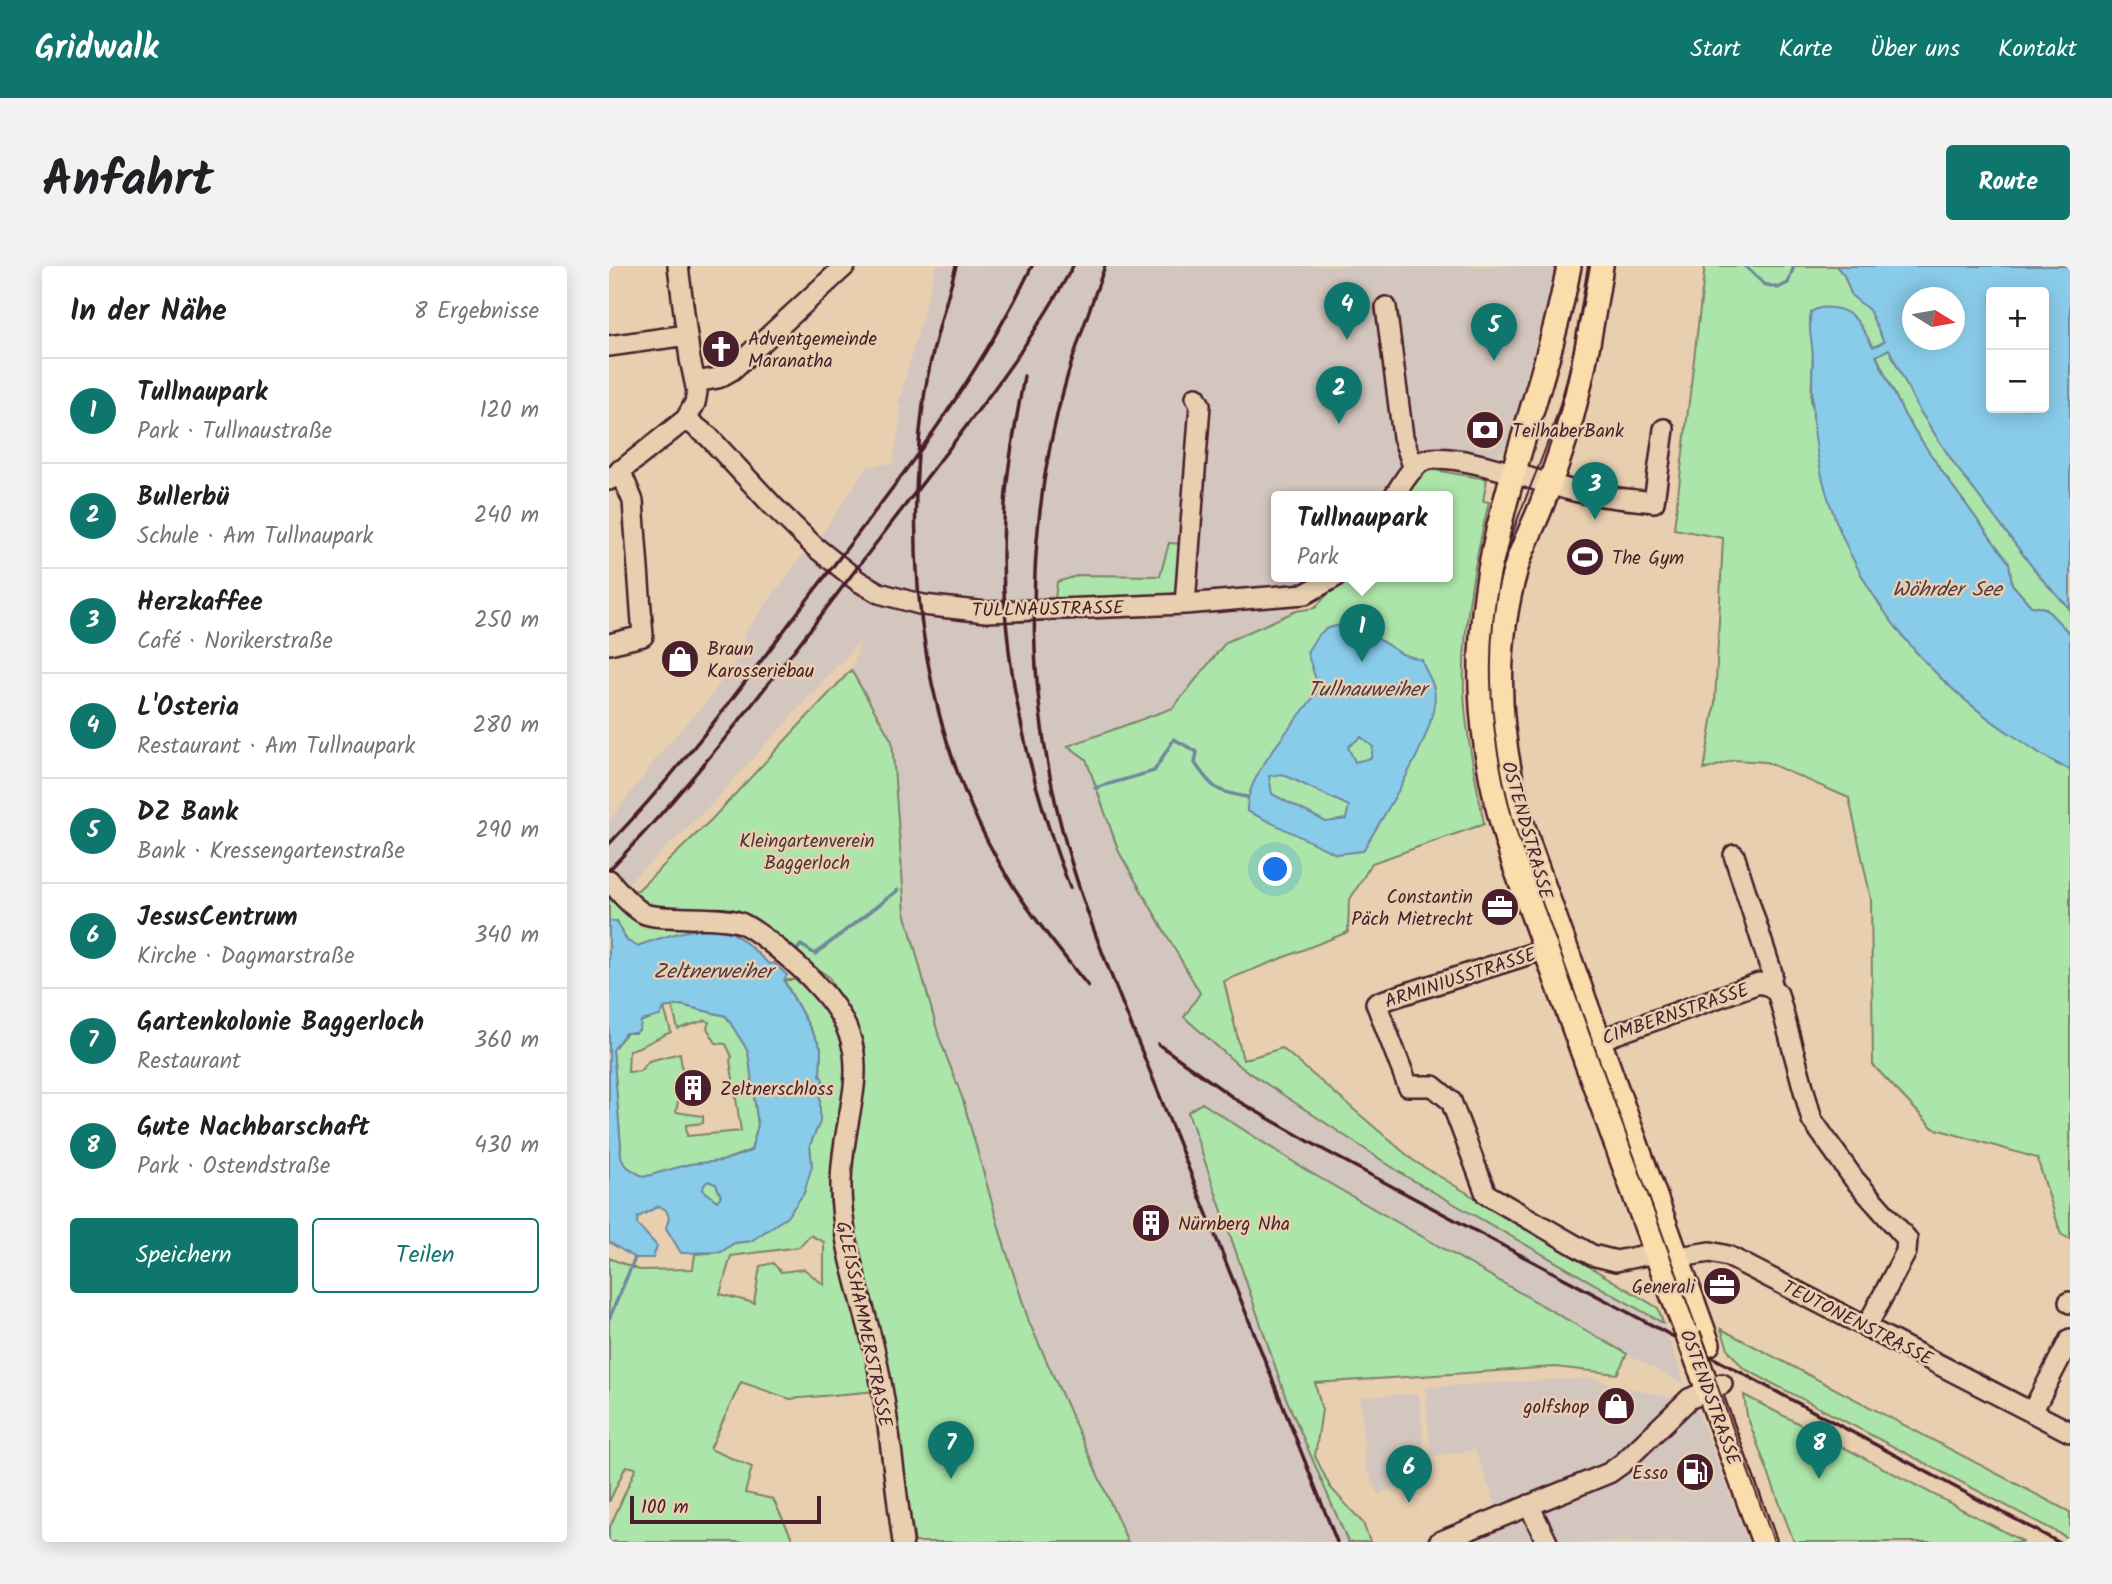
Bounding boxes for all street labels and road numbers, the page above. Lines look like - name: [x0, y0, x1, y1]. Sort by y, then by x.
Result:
- street label: TULLNAUSTRASSE: [972, 594, 1125, 626]
- street label: OSTENDSTRASSE: [1492, 758, 1560, 904]
- street label: ARMINIUSSTRASSE: [1381, 940, 1541, 1018]
- street label: CIMBERNSTRASSE: [1598, 975, 1754, 1054]
- street label: GLEISSHAMMERSTRASSE: [827, 1219, 900, 1431]
- street label: TEUTONENSTRASSE: [1777, 1273, 1938, 1375]
- street label: OSTENDSTRASSE: [1671, 1326, 1748, 1471]

